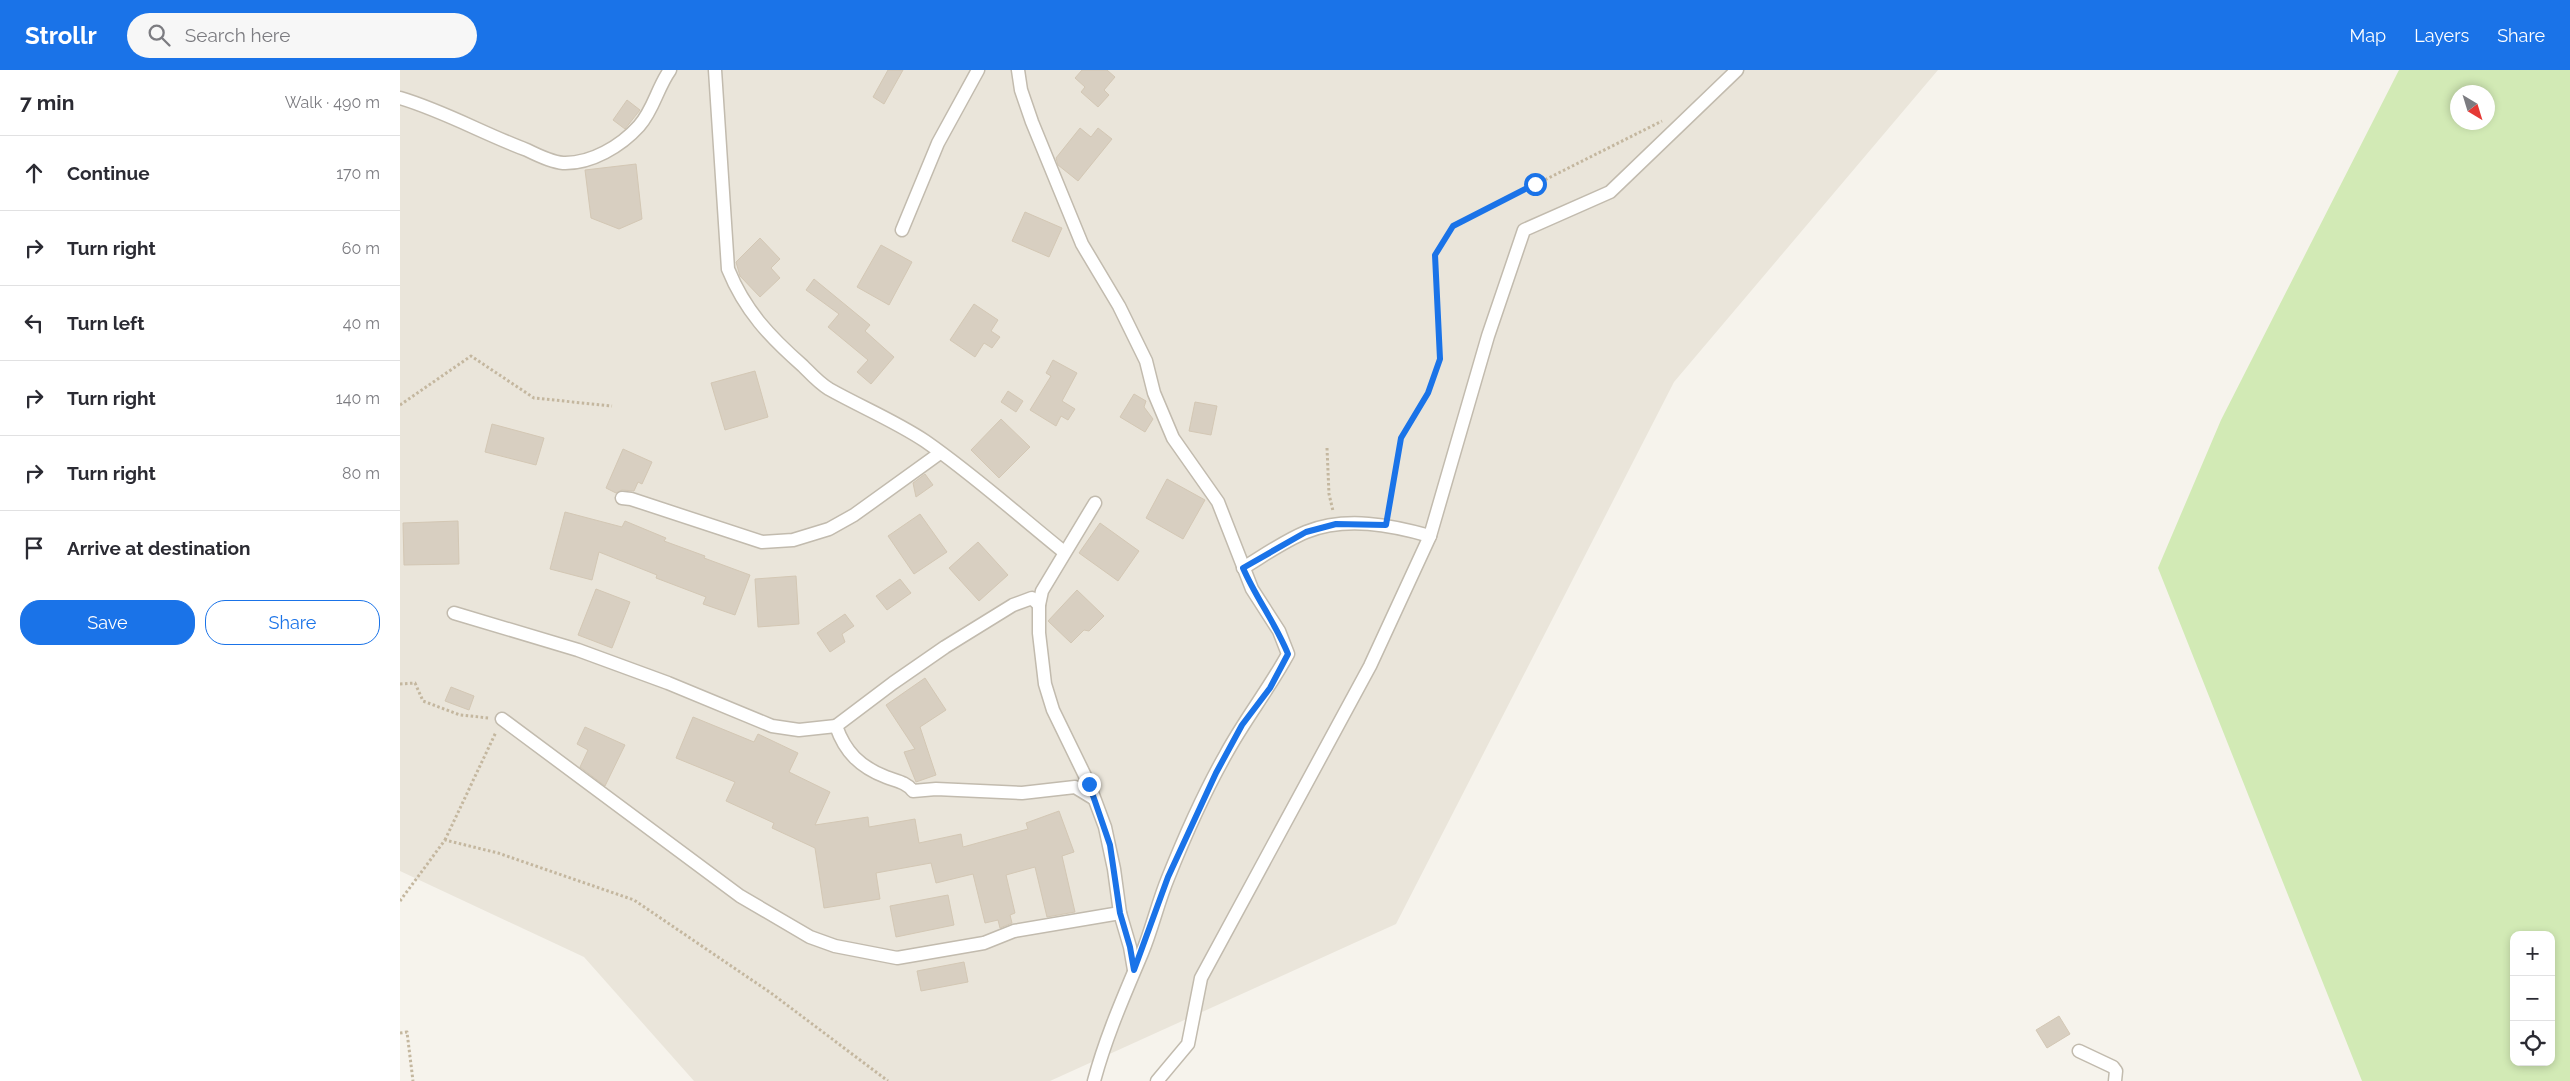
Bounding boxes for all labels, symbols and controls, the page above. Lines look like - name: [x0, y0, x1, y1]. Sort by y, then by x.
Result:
- search box: [127, 13, 477, 58]
- text: Strollr: [25, 21, 97, 50]
- icon: search: [145, 21, 173, 49]
- text: Search here: [185, 24, 290, 46]
- text: Map: [2350, 25, 2386, 46]
- text: Layers: [2414, 25, 2469, 46]
- text: Share: [2497, 25, 2545, 46]
- north arrow: [2450, 85, 2495, 130]
- text: 7 min: [20, 90, 74, 115]
- text: Walk · 490 m: [285, 93, 380, 112]
- icon: ahead: [20, 159, 48, 187]
- text: Continue: [67, 162, 150, 184]
- text: 170 m: [336, 164, 380, 183]
- route start: [1524, 173, 1547, 196]
- icon: right: [20, 234, 48, 262]
- text: Turn right: [67, 237, 156, 259]
- text: 60 m: [342, 239, 380, 258]
- icon: left: [20, 309, 48, 337]
- text: Turn left: [67, 312, 144, 334]
- text: 40 m: [343, 314, 380, 333]
- icon: right: [20, 384, 48, 412]
- text: Turn right: [67, 387, 156, 409]
- text: 140 m: [336, 389, 380, 408]
- icon: right: [20, 459, 48, 487]
- text: Turn right: [67, 462, 156, 484]
- text: 80 m: [342, 464, 380, 483]
- icon: arrive: [20, 534, 48, 562]
- text: Arrive at destination: [67, 537, 251, 559]
- button: Save: [20, 600, 195, 645]
- button: Share: [205, 600, 380, 645]
- route end: [1078, 773, 1101, 796]
- map controls: [2510, 931, 2555, 1066]
- button: +: [2510, 931, 2555, 976]
- button: −: [2510, 976, 2555, 1021]
- button: locate: [2510, 1021, 2555, 1066]

